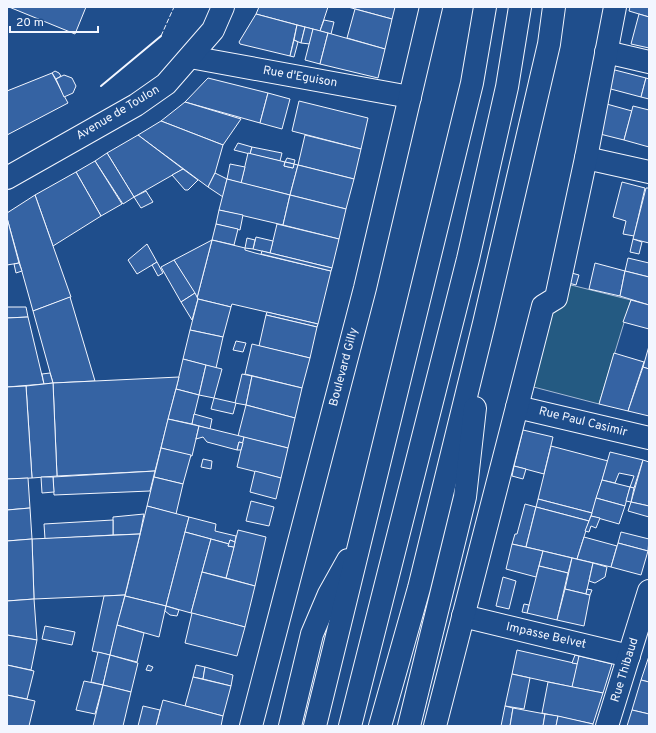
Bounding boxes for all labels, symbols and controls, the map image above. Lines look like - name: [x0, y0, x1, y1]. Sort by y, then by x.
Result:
- scale bar: [10, 8, 98, 34]
- text: 20 m: [16, 15, 44, 31]
- street label: Rue d'Eguison: [262, 63, 338, 91]
- street label: Avenue de Toulon: [73, 82, 163, 144]
- street label: Boulevard Gilly: [326, 326, 362, 408]
- street label: Rue Paul Casimir: [537, 403, 629, 441]
- street label: Impasse Belvet: [504, 619, 588, 653]
- street label: Rue Thibaud: [608, 636, 642, 704]

